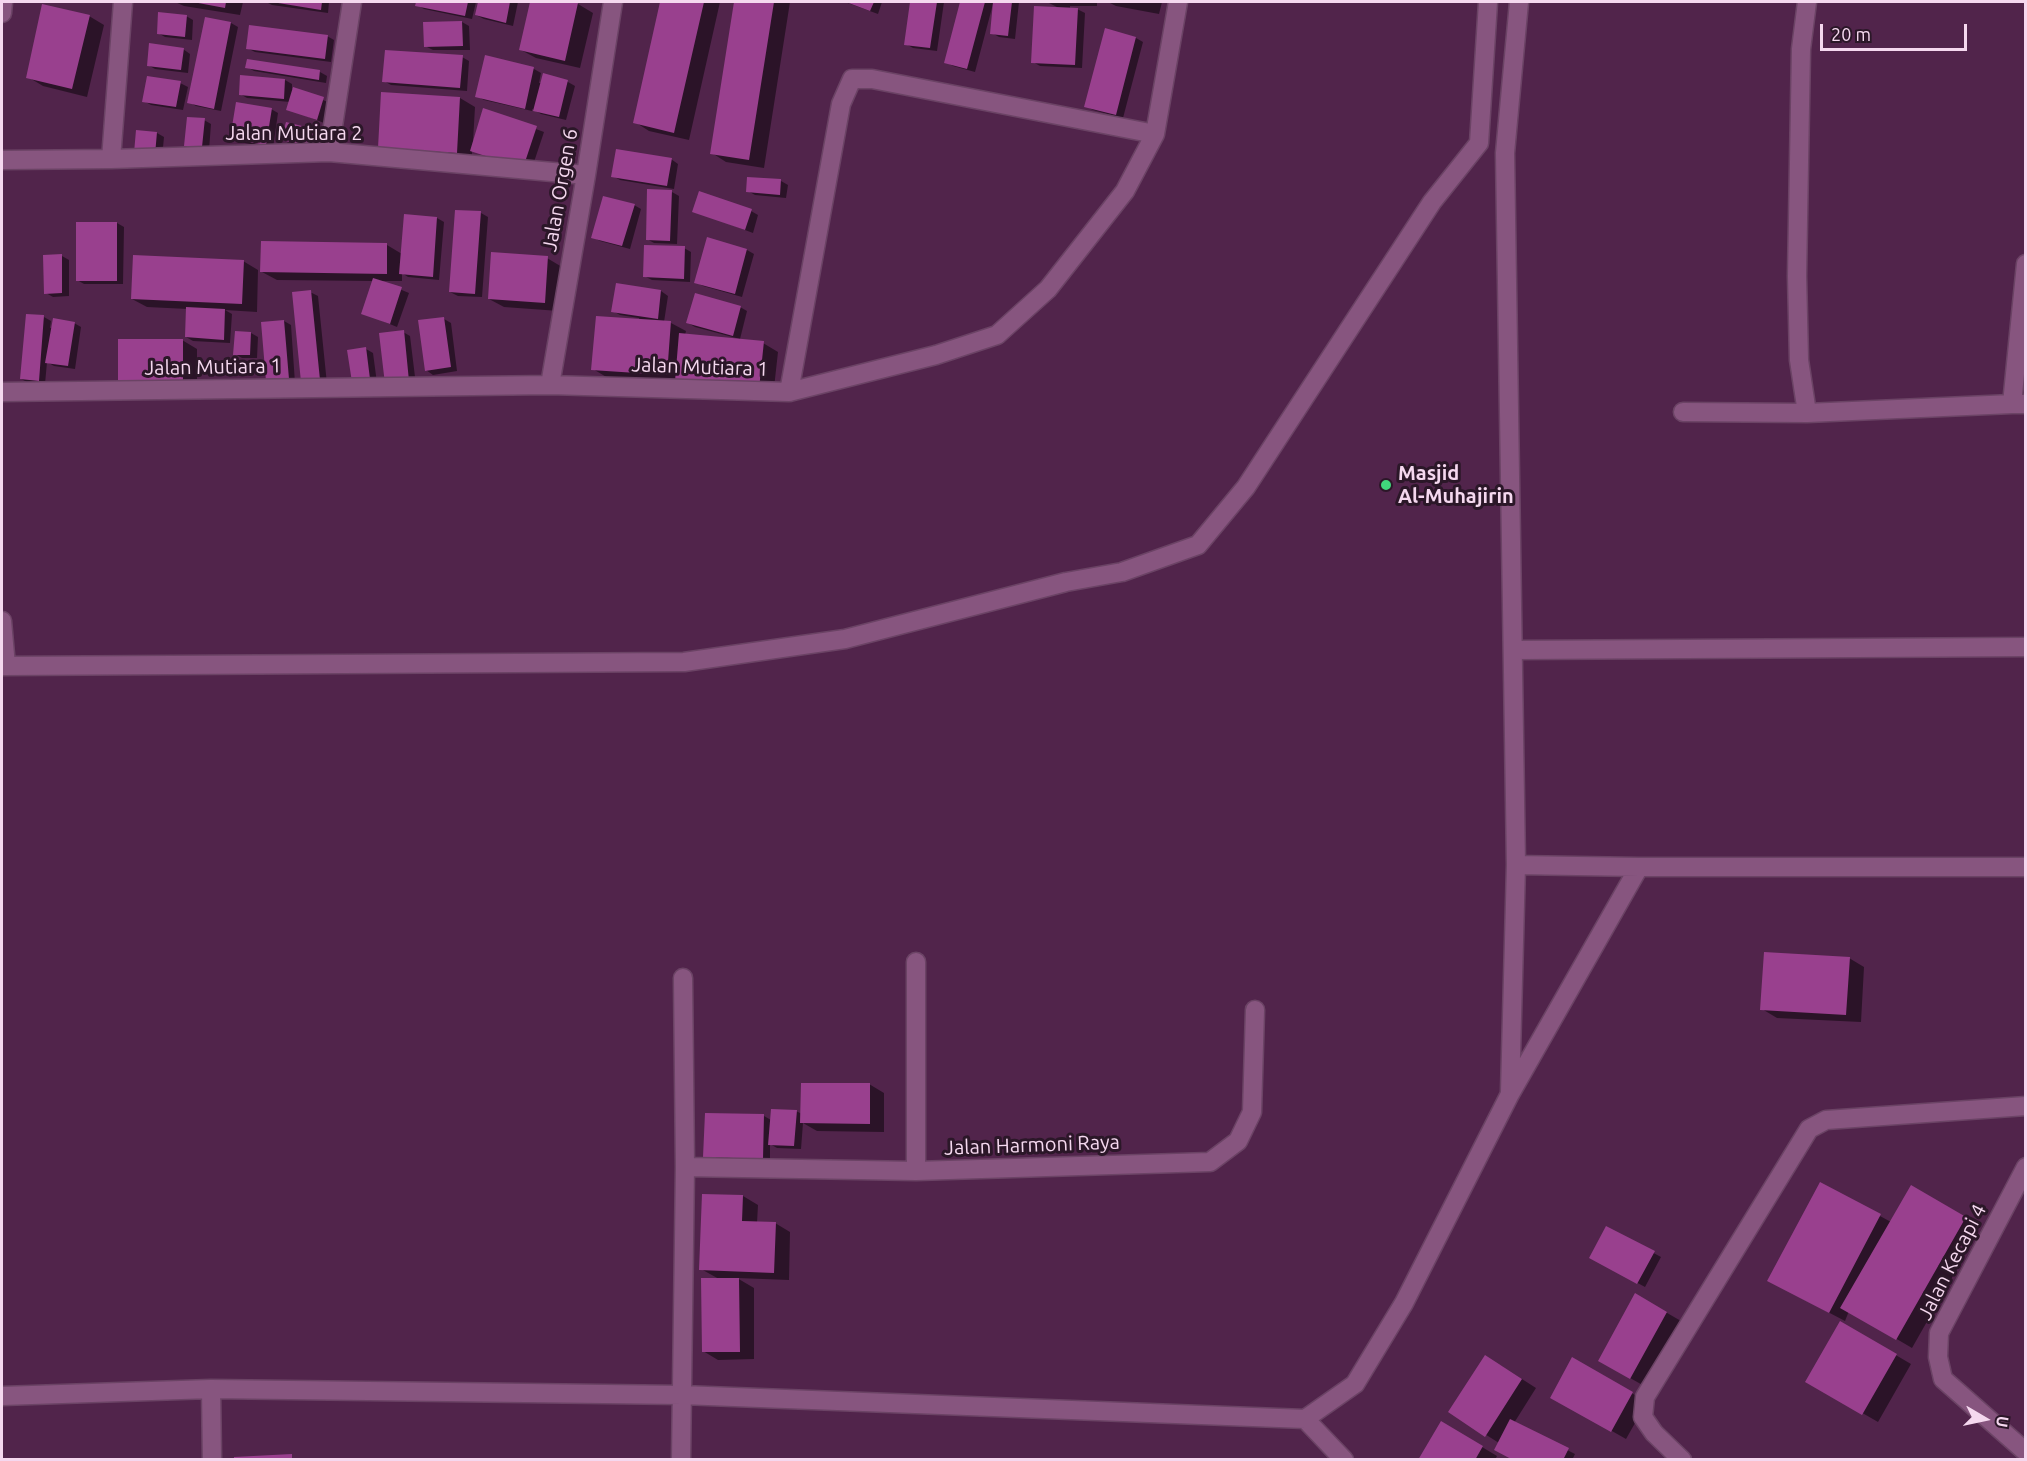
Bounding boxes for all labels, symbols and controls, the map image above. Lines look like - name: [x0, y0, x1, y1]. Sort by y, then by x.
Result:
- scale bar: [1823, 12, 1970, 50]
- text: 20 m: [1831, 24, 1871, 44]
- street label: Jalan Mutiara 2: [225, 121, 363, 145]
- street label: Jalan Orgen 6: [537, 127, 583, 253]
- street label: Jalan Mutiara 1: [631, 353, 769, 381]
- street label: Jalan Mutiara 1: [144, 354, 282, 380]
- place label: Masjid Al-Muhajirin: [1398, 461, 1514, 508]
- marker: Masjid Al-Muhajirin: [1379, 478, 1393, 492]
- street label: Jalan Harmoni Raya: [944, 1130, 1120, 1160]
- street label: Jalan Kecapi 4: [1913, 1200, 1991, 1324]
- north arrow: [1955, 1389, 2015, 1449]
- text: U: [1993, 1415, 2013, 1429]

